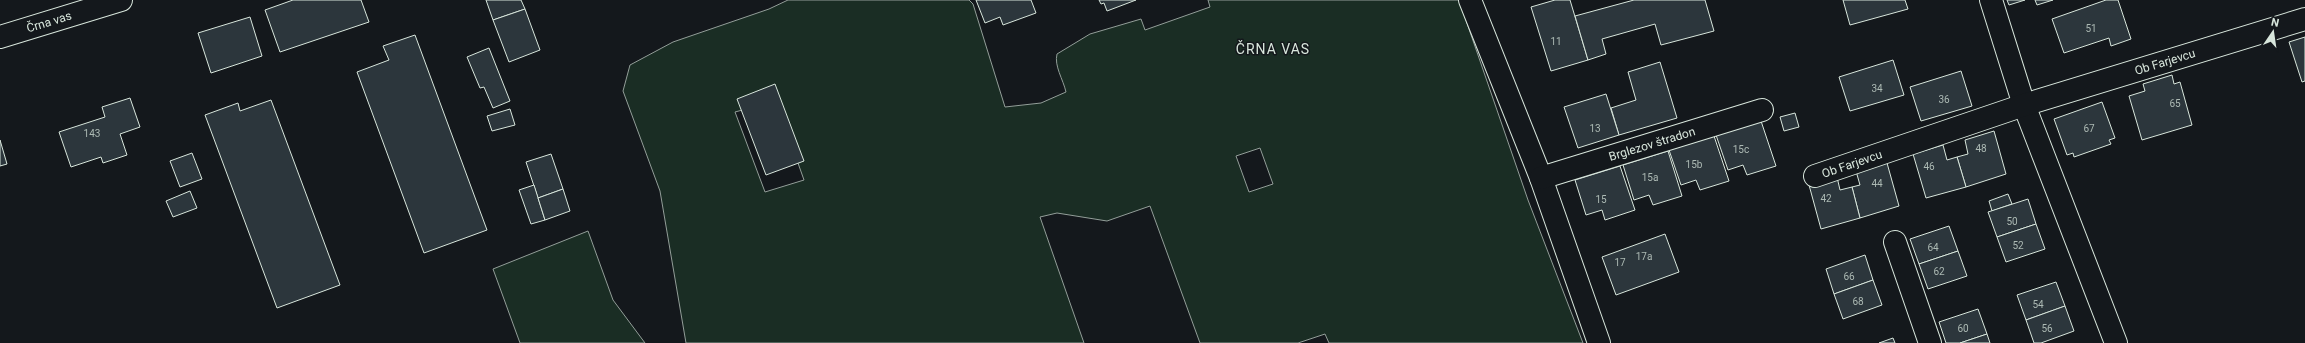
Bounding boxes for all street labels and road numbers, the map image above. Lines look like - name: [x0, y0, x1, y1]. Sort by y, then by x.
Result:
- street label: Črna vas: [24, 8, 73, 35]
- street label: Ob Farjevcu: [2133, 46, 2197, 78]
- street label: Brglezov štradon: [1607, 124, 1697, 164]
- street label: Ob Farjevcu: [1820, 147, 1884, 181]

